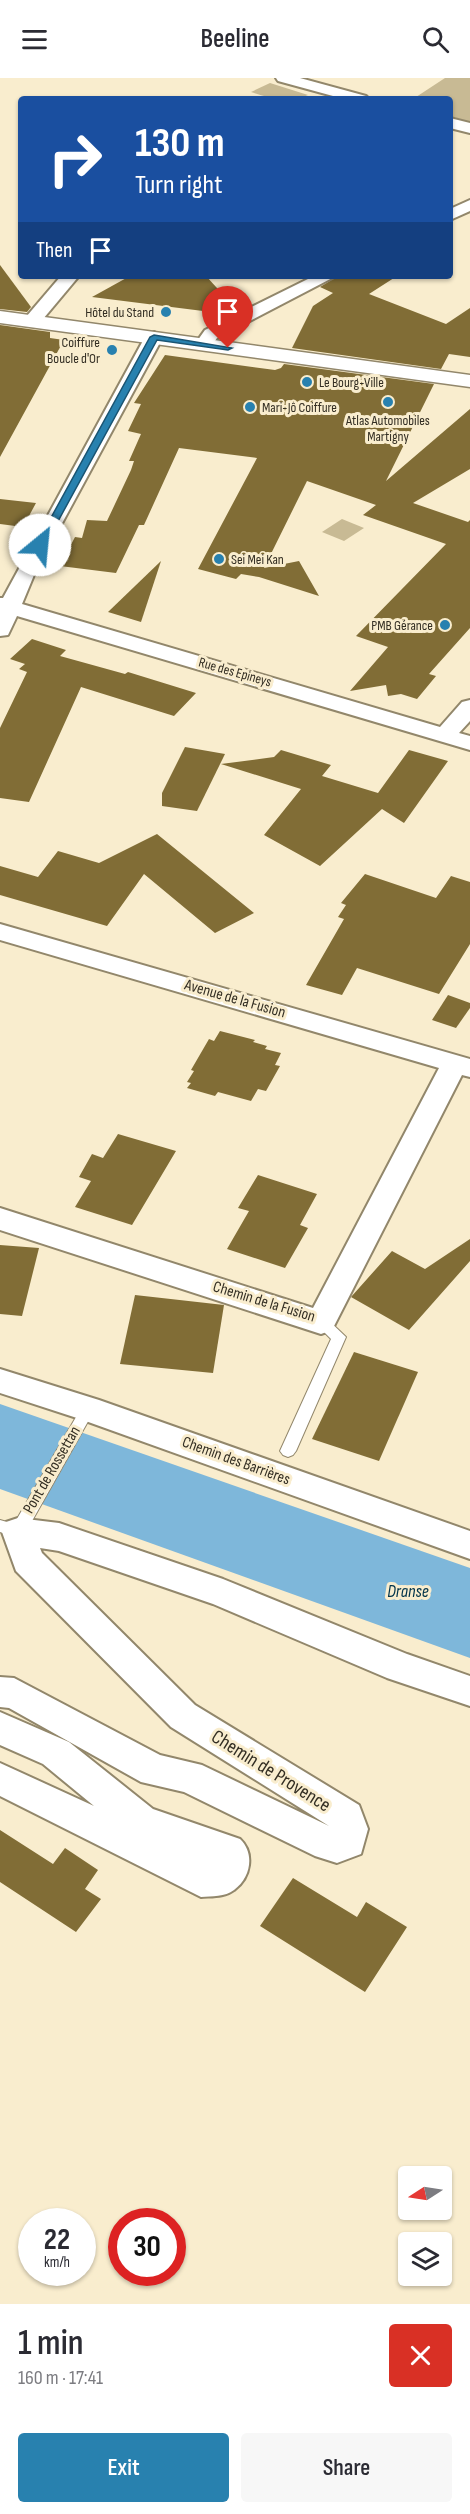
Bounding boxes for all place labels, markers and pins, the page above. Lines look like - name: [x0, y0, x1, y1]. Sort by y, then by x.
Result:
- pin: [202, 286, 253, 348]
- place label: Hôtel du Stand: [85, 304, 154, 321]
- marker: Hôtel du Stand: [159, 305, 173, 319]
- place label: Coiffure Boucle d'Or: [47, 334, 100, 367]
- marker: Coiffure Boucle d'Or: [105, 343, 119, 357]
- place label: Le Bourg-Ville: [319, 374, 384, 391]
- marker: Le Bourg-Ville: [300, 375, 314, 389]
- marker: Atlas Automobiles Martigny: [381, 395, 395, 409]
- place label: Mari-Jô Coiffure: [262, 399, 337, 416]
- marker: Mari-Jô Coiffure: [243, 400, 257, 414]
- place label: Atlas Automobiles Martigny: [345, 412, 430, 445]
- place label: Sei Mei Kan: [231, 551, 284, 568]
- marker: Sei Mei Kan: [212, 552, 226, 566]
- place label: PMB Gérance: [371, 617, 433, 634]
- marker: PMB Gérance: [438, 618, 452, 632]

